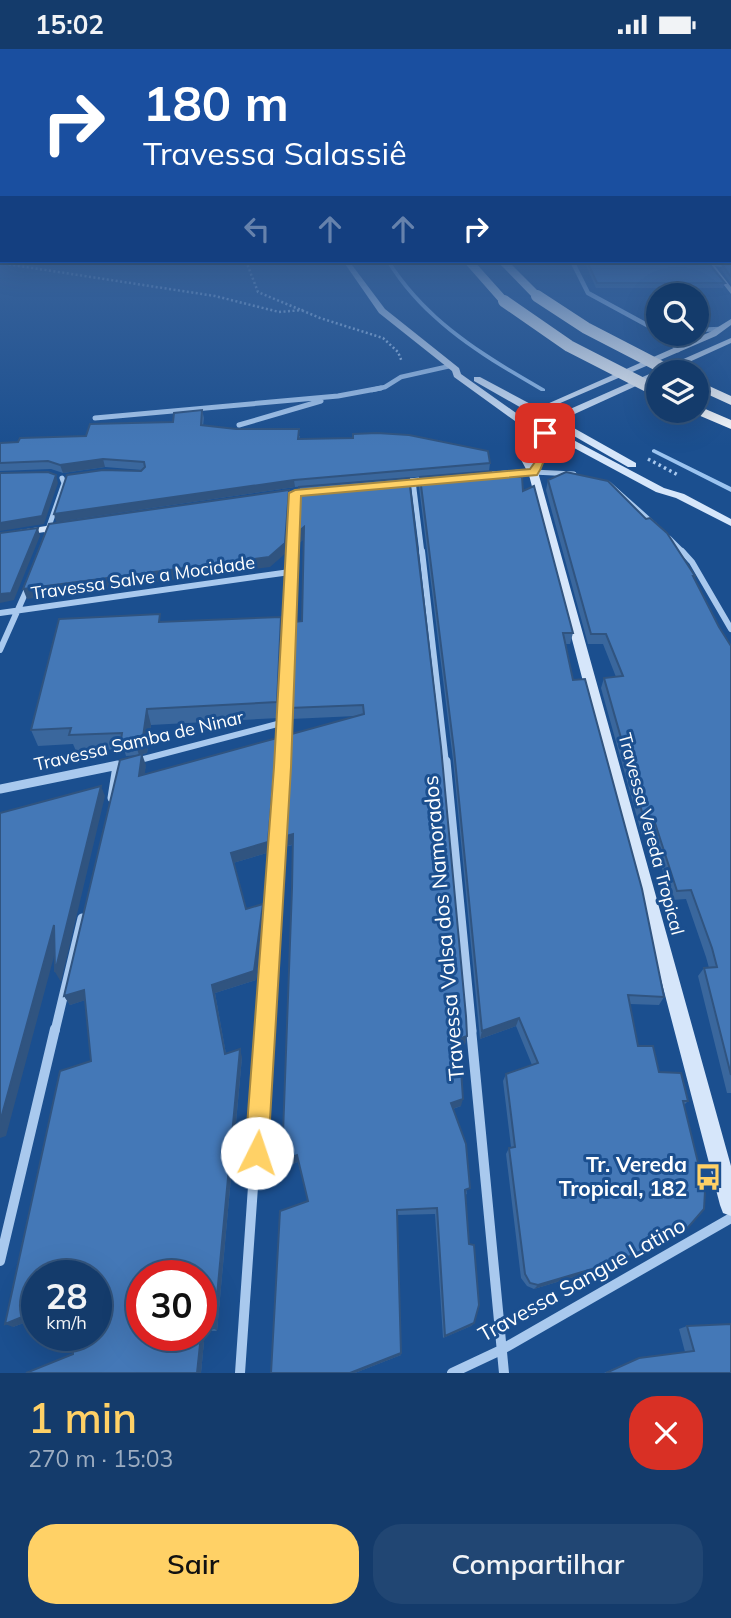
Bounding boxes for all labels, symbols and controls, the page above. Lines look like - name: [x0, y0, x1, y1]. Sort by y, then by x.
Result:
- text: 15:02: [35, 8, 104, 41]
- text: 180 m: [143, 72, 289, 133]
- icon: right: [28, 77, 119, 168]
- text: Travessa Salassiê: [143, 133, 407, 173]
- icon: left: [238, 210, 276, 248]
- icon: ahead: [311, 210, 349, 248]
- icon: ahead: [384, 210, 422, 248]
- icon: right: [457, 210, 495, 248]
- map controls: [646, 283, 709, 423]
- button: search: [646, 283, 709, 346]
- button: layers: [646, 360, 709, 423]
- pin: [515, 403, 575, 463]
- icon: arrive: [526, 414, 564, 452]
- street label: Travessa Salve a Mocidade: [29, 550, 256, 605]
- street label: Travessa Samba de Ninar: [32, 705, 246, 776]
- street label: Travessa Vereda Tropical: [613, 730, 690, 937]
- street label: Travessa Valsa dos Namorados: [417, 774, 469, 1082]
- position arrow: [220, 1116, 294, 1190]
- place label: Tr. Vereda Tropical, 182: [559, 1151, 687, 1201]
- bus stop icon: Tr. Vereda Tropical, 182: [693, 1162, 723, 1192]
- street label: Travessa Sangue Latino: [473, 1211, 690, 1347]
- speed limit sign: 30: [126, 1260, 217, 1351]
- text: 28: [45, 1274, 88, 1318]
- text: km/h: [46, 1311, 87, 1334]
- text: 1 min: [28, 1391, 137, 1444]
- button: close: [629, 1396, 703, 1470]
- text: 270 m · 15:03: [28, 1444, 173, 1473]
- button: Sair: [28, 1524, 359, 1604]
- button: Compartilhar: [373, 1524, 703, 1604]

